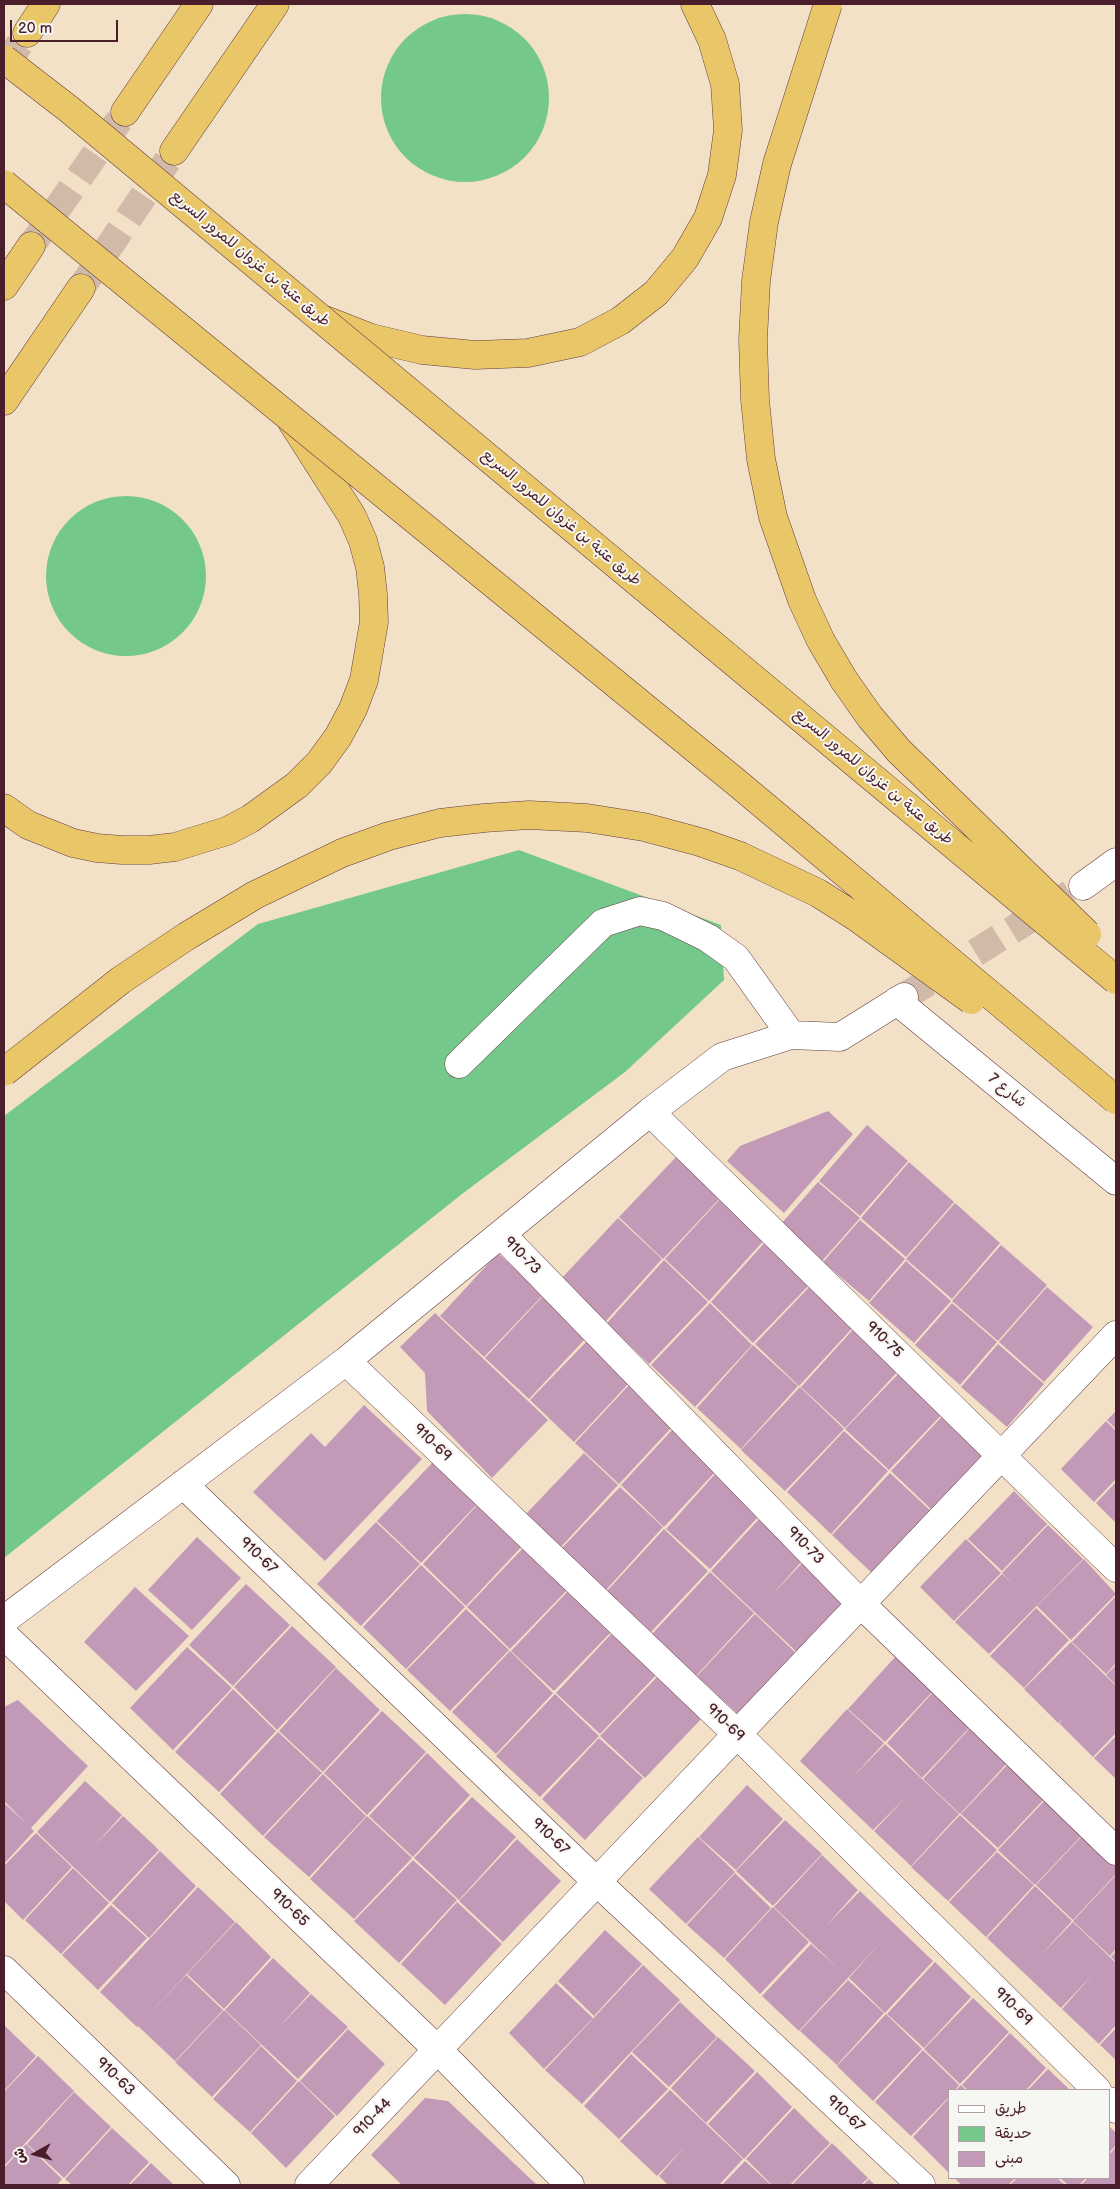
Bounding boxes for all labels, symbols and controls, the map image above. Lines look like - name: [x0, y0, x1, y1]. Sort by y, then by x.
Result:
- scale bar: [12, 10, 120, 42]
- text: 20 m: [18, 19, 52, 38]
- street label: طريق عتبة بن غزوان للمرور السريع: [167, 187, 333, 331]
- street label: طريق عتبة بن غزوان للمرور السريع: [478, 446, 644, 590]
- street label: طريق عتبة بن غزوان للمرور السريع: [790, 705, 956, 849]
- street label: شارع 7: [984, 1070, 1030, 1112]
- street label: 910-73: [500, 1233, 544, 1279]
- street label: 910-75: [862, 1318, 906, 1362]
- street label: 910-69: [409, 1420, 455, 1466]
- street label: 910-73: [783, 1523, 827, 1569]
- street label: 910-67: [235, 1534, 281, 1578]
- street label: 910-69: [702, 1700, 748, 1746]
- street label: 910-67: [527, 1815, 573, 1859]
- street label: 910-65: [266, 1885, 312, 1931]
- street label: 910-69: [990, 1984, 1036, 2030]
- street label: 910-63: [92, 2054, 138, 2100]
- legend: [948, 2089, 1110, 2179]
- street label: 910-67: [822, 2092, 868, 2136]
- street label: 910-44: [350, 2095, 396, 2141]
- text: طريق: [995, 2099, 1027, 2118]
- text: حديقة: [995, 2124, 1032, 2143]
- north arrow: [10, 2129, 60, 2179]
- text: ش: [10, 2147, 29, 2165]
- text: مبنى: [995, 2149, 1023, 2168]

